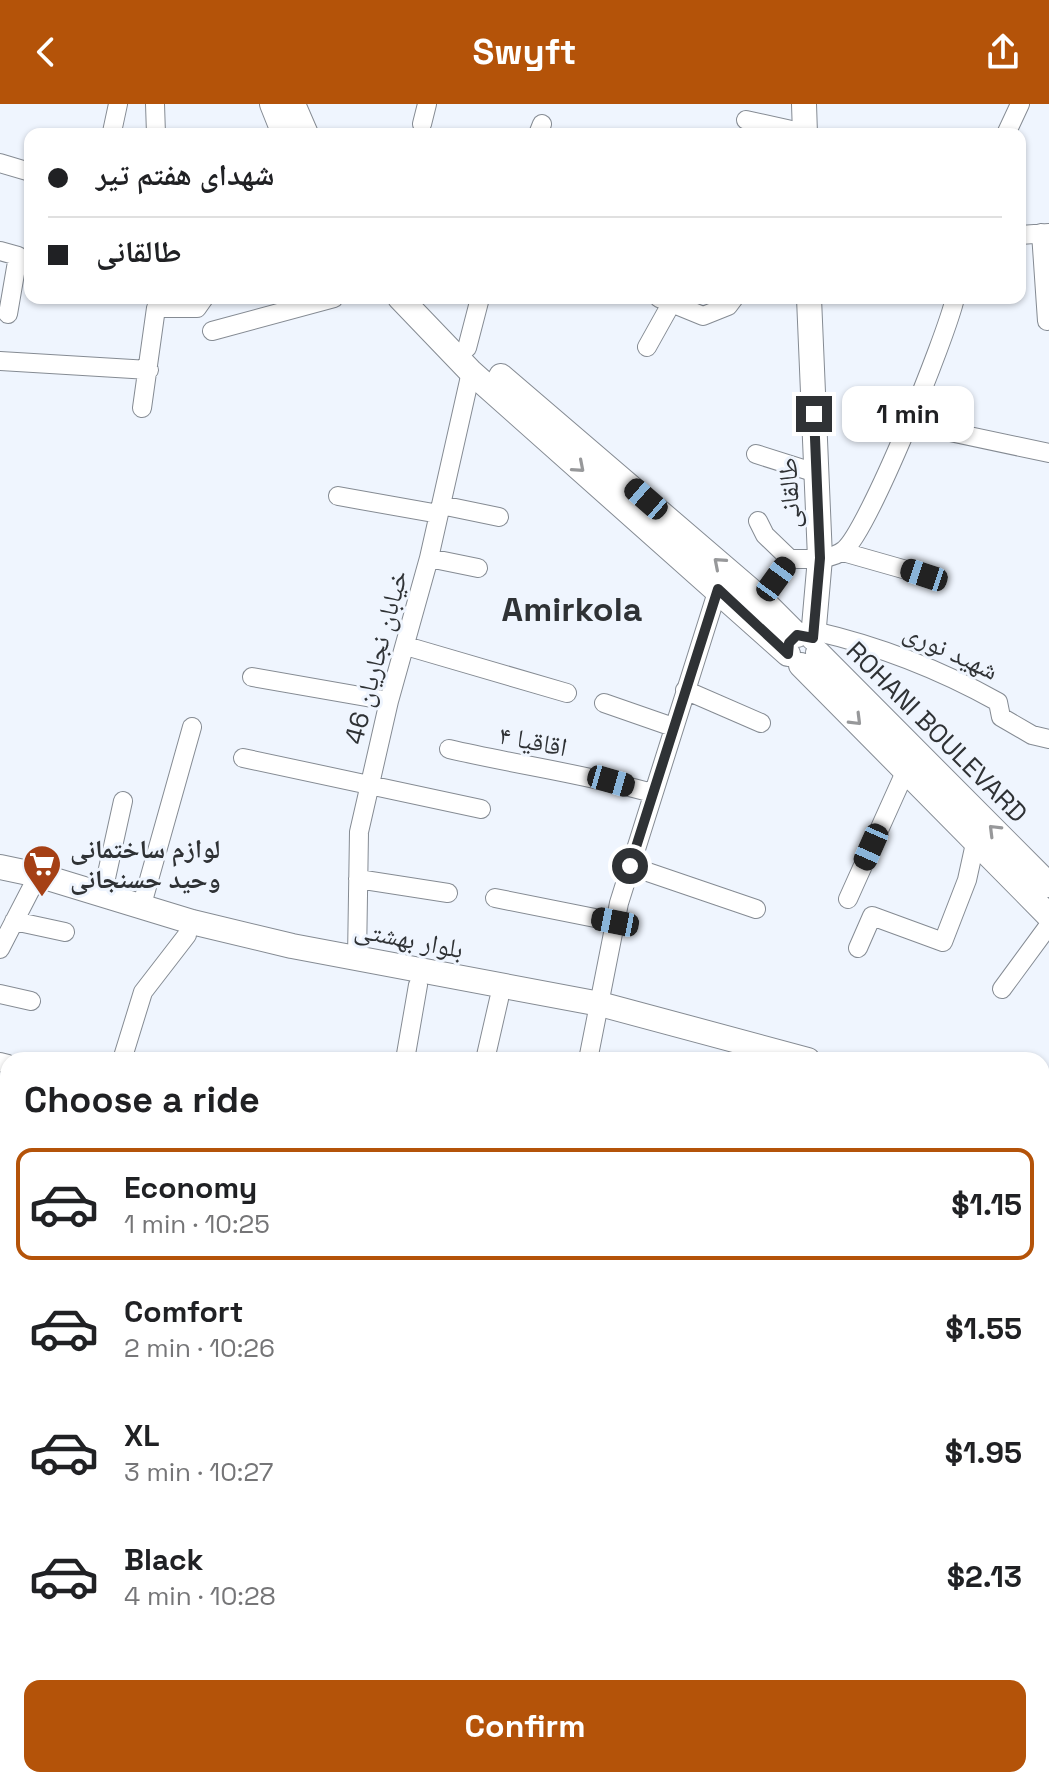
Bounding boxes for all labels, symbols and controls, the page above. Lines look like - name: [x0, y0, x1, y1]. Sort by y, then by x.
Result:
- text: Swyft: [473, 29, 576, 75]
- icon: back: [24, 30, 68, 74]
- icon: share: [981, 30, 1025, 74]
- text: شهدای هفتم تیر: [96, 155, 275, 194]
- text: طالقانی: [96, 232, 182, 271]
- callout: 1 min: [842, 386, 974, 442]
- route end: [796, 396, 832, 432]
- text: 1 min: [876, 397, 940, 431]
- one-way arrow: [570, 457, 585, 471]
- street label: طالقانی: [770, 457, 808, 529]
- car: [620, 474, 672, 524]
- car: [752, 553, 800, 605]
- car: [897, 556, 951, 594]
- one-way arrow: [714, 558, 728, 573]
- street label: خیابان نجاریان 46: [336, 566, 416, 748]
- district label: Amirkola: [502, 588, 642, 631]
- street label: شهید نوری: [898, 614, 1004, 688]
- street label: ROHANI BOULEVARD: [839, 634, 1035, 830]
- one-way arrow: [847, 711, 861, 725]
- street label: اقاقیا ۴: [496, 718, 570, 764]
- car: [585, 763, 637, 799]
- car: [850, 820, 892, 874]
- one-way arrow: [989, 825, 1003, 839]
- place label: لوازم ساختمانی وحید حسنجانی: [70, 832, 221, 896]
- supermarket icon: لوازم ساختمانی وحید حسنجانی: [21, 843, 63, 898]
- route start: [612, 848, 648, 884]
- car: [589, 906, 641, 938]
- street label: بلوار بهشتی: [352, 912, 466, 966]
- text: Choose a ride: [24, 1077, 260, 1123]
- icon: car: [28, 1168, 100, 1240]
- text: Economy: [124, 1168, 257, 1207]
- text: $1.15: [951, 1185, 1022, 1224]
- text: 1 min · 10:25: [124, 1207, 270, 1241]
- icon: car: [28, 1292, 100, 1364]
- text: Comfort: [124, 1292, 243, 1331]
- text: $1.55: [945, 1309, 1022, 1348]
- text: 2 min · 10:26: [124, 1331, 275, 1365]
- icon: car: [28, 1416, 100, 1488]
- text: XL: [124, 1416, 160, 1455]
- text: $1.95: [945, 1433, 1022, 1472]
- text: 3 min · 10:27: [124, 1455, 274, 1489]
- icon: car: [28, 1540, 100, 1612]
- text: Black: [124, 1540, 203, 1579]
- text: $2.13: [947, 1557, 1022, 1596]
- text: 4 min · 10:28: [124, 1579, 276, 1613]
- button: Confirm: [24, 1680, 1026, 1772]

